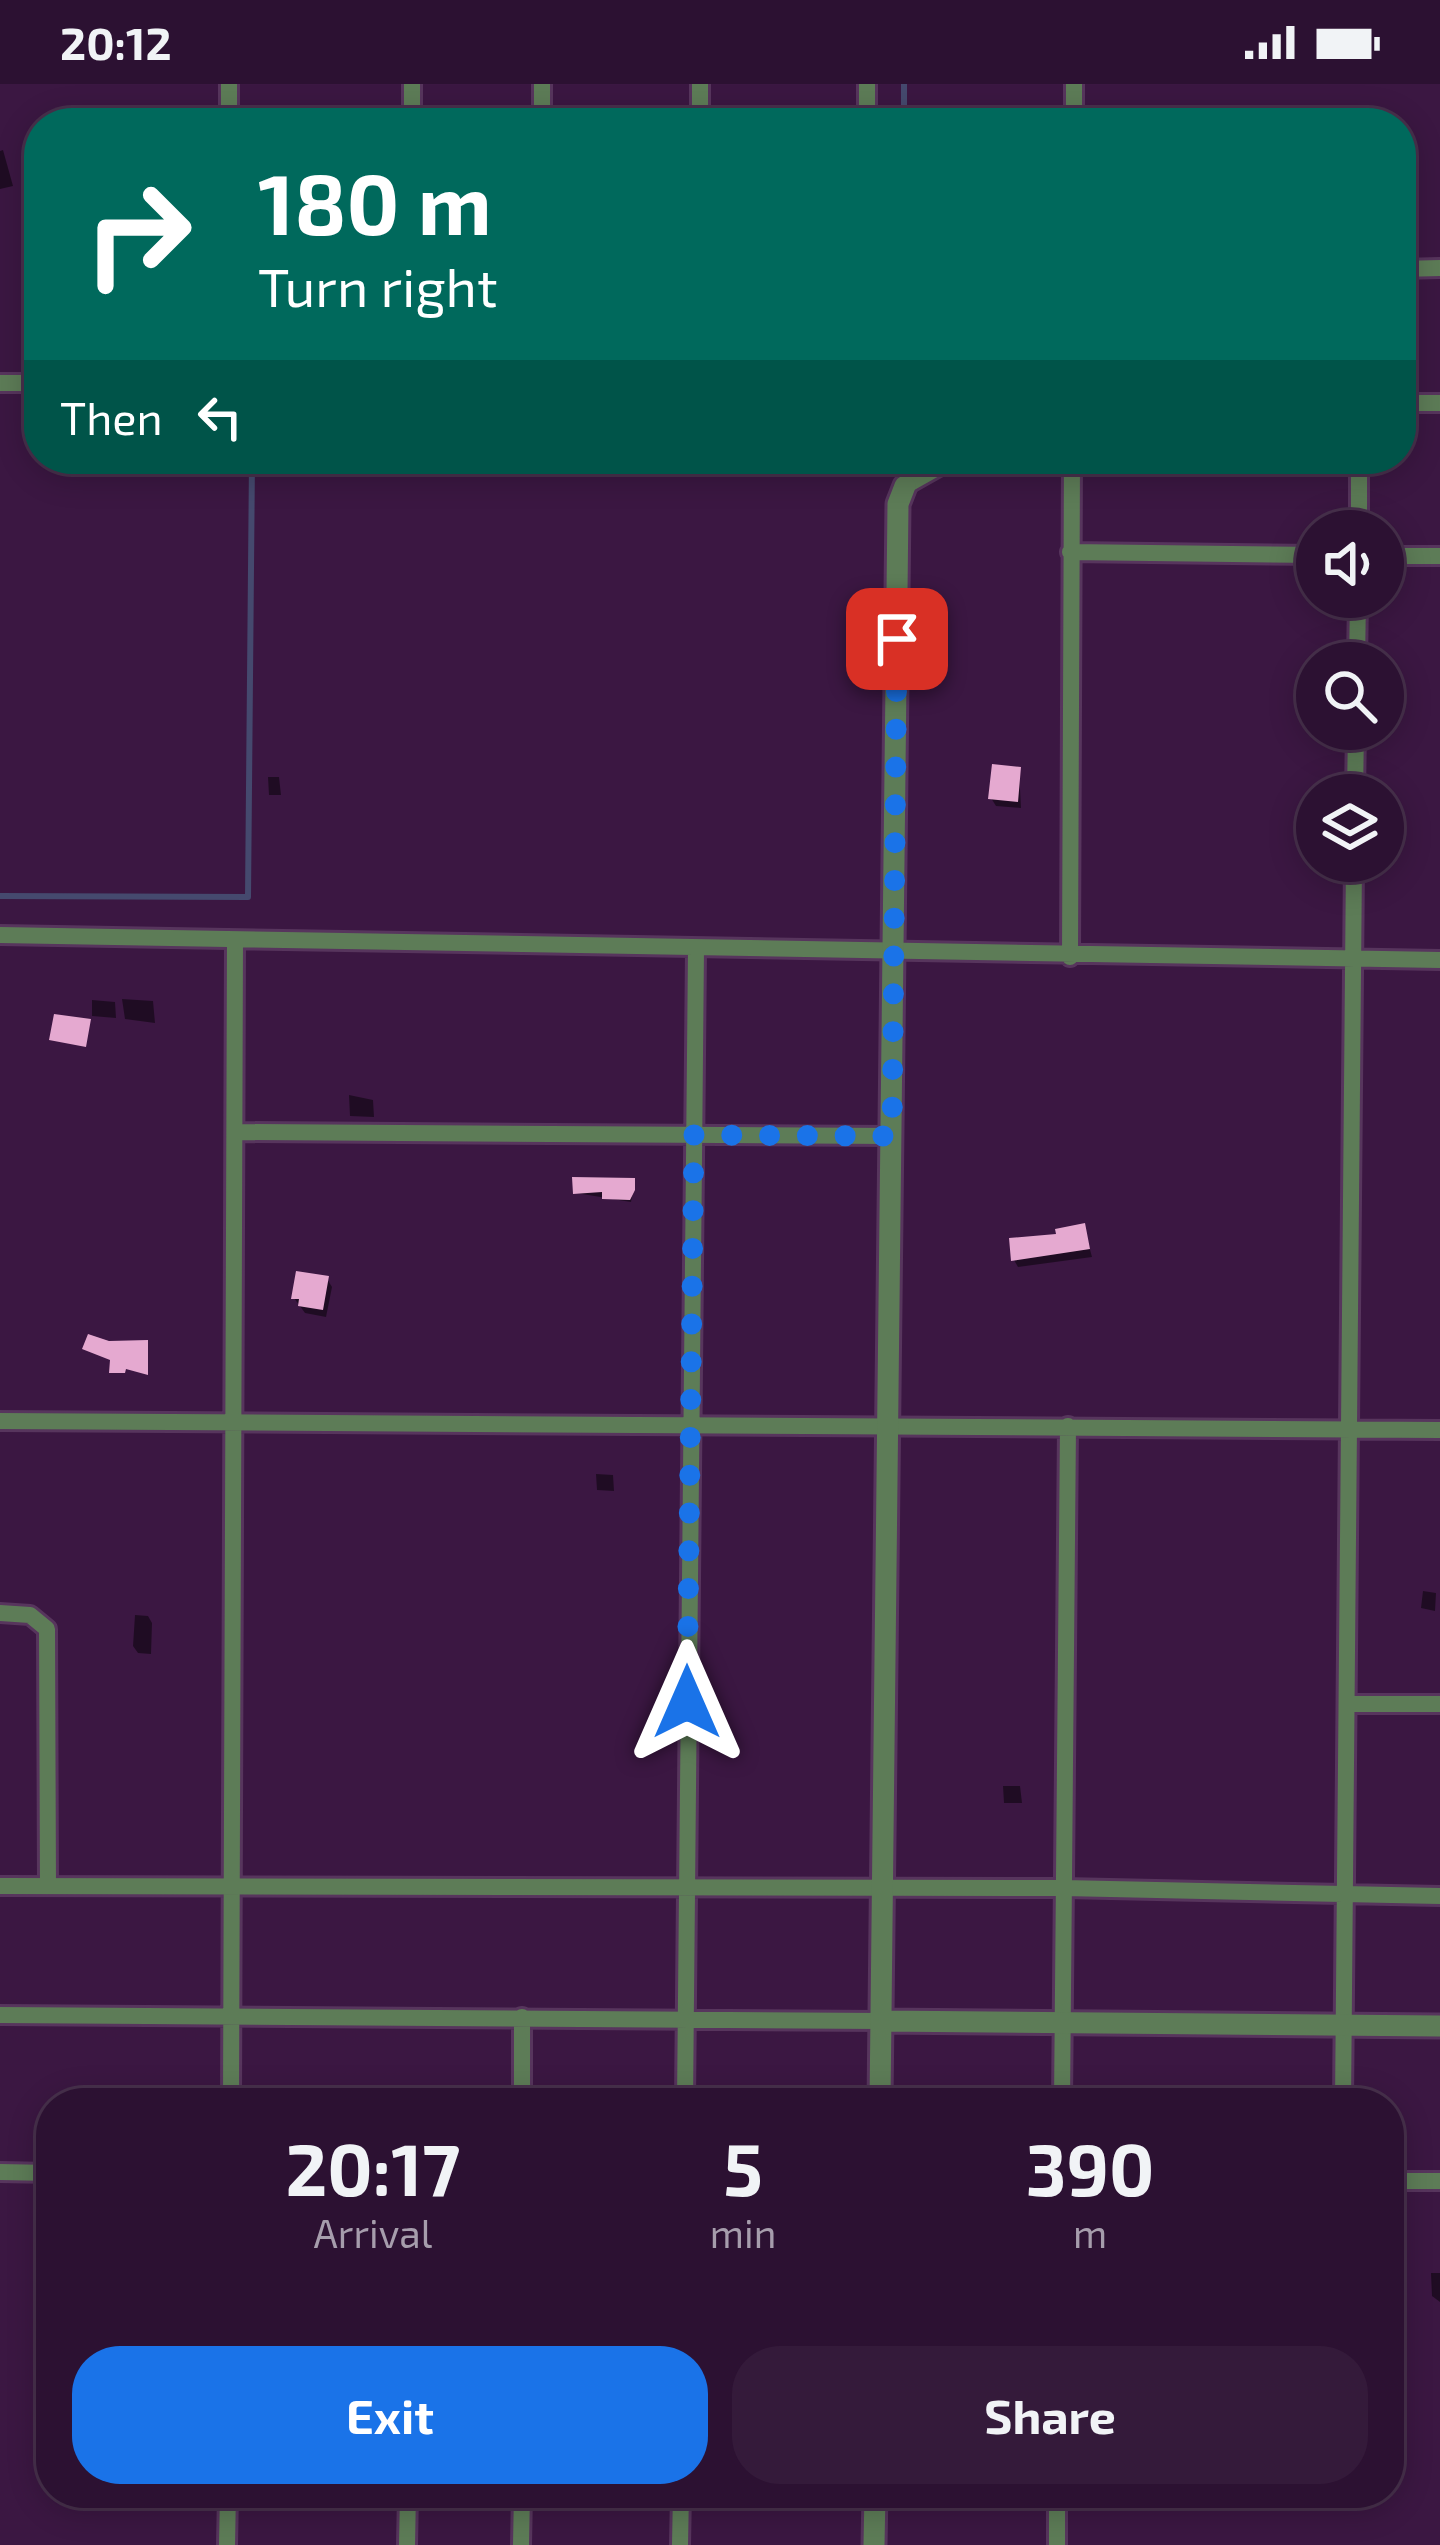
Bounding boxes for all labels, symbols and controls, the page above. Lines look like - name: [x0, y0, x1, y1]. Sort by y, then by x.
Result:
- text: 20:12: [60, 15, 172, 69]
- text: 180 m: [258, 151, 492, 252]
- icon: right: [60, 156, 216, 312]
- text: Turn right: [258, 253, 498, 318]
- icon: left: [187, 384, 253, 450]
- text: Then: [60, 390, 163, 444]
- map controls: [1296, 510, 1404, 882]
- button: sound: [1296, 510, 1404, 618]
- pin: [846, 588, 948, 690]
- icon: arrive: [864, 606, 930, 672]
- button: search: [1296, 642, 1404, 750]
- button: layers: [1296, 774, 1404, 882]
- position arrow: [624, 1639, 750, 1765]
- text: 20:17: [285, 2124, 460, 2210]
- text: 5: [723, 2124, 763, 2210]
- text: 390: [1026, 2124, 1155, 2210]
- text: Arrival: [314, 2209, 432, 2256]
- text: min: [710, 2209, 776, 2256]
- text: m: [1073, 2209, 1107, 2256]
- button: Exit: [72, 2346, 708, 2484]
- button: Share: [732, 2346, 1368, 2484]

